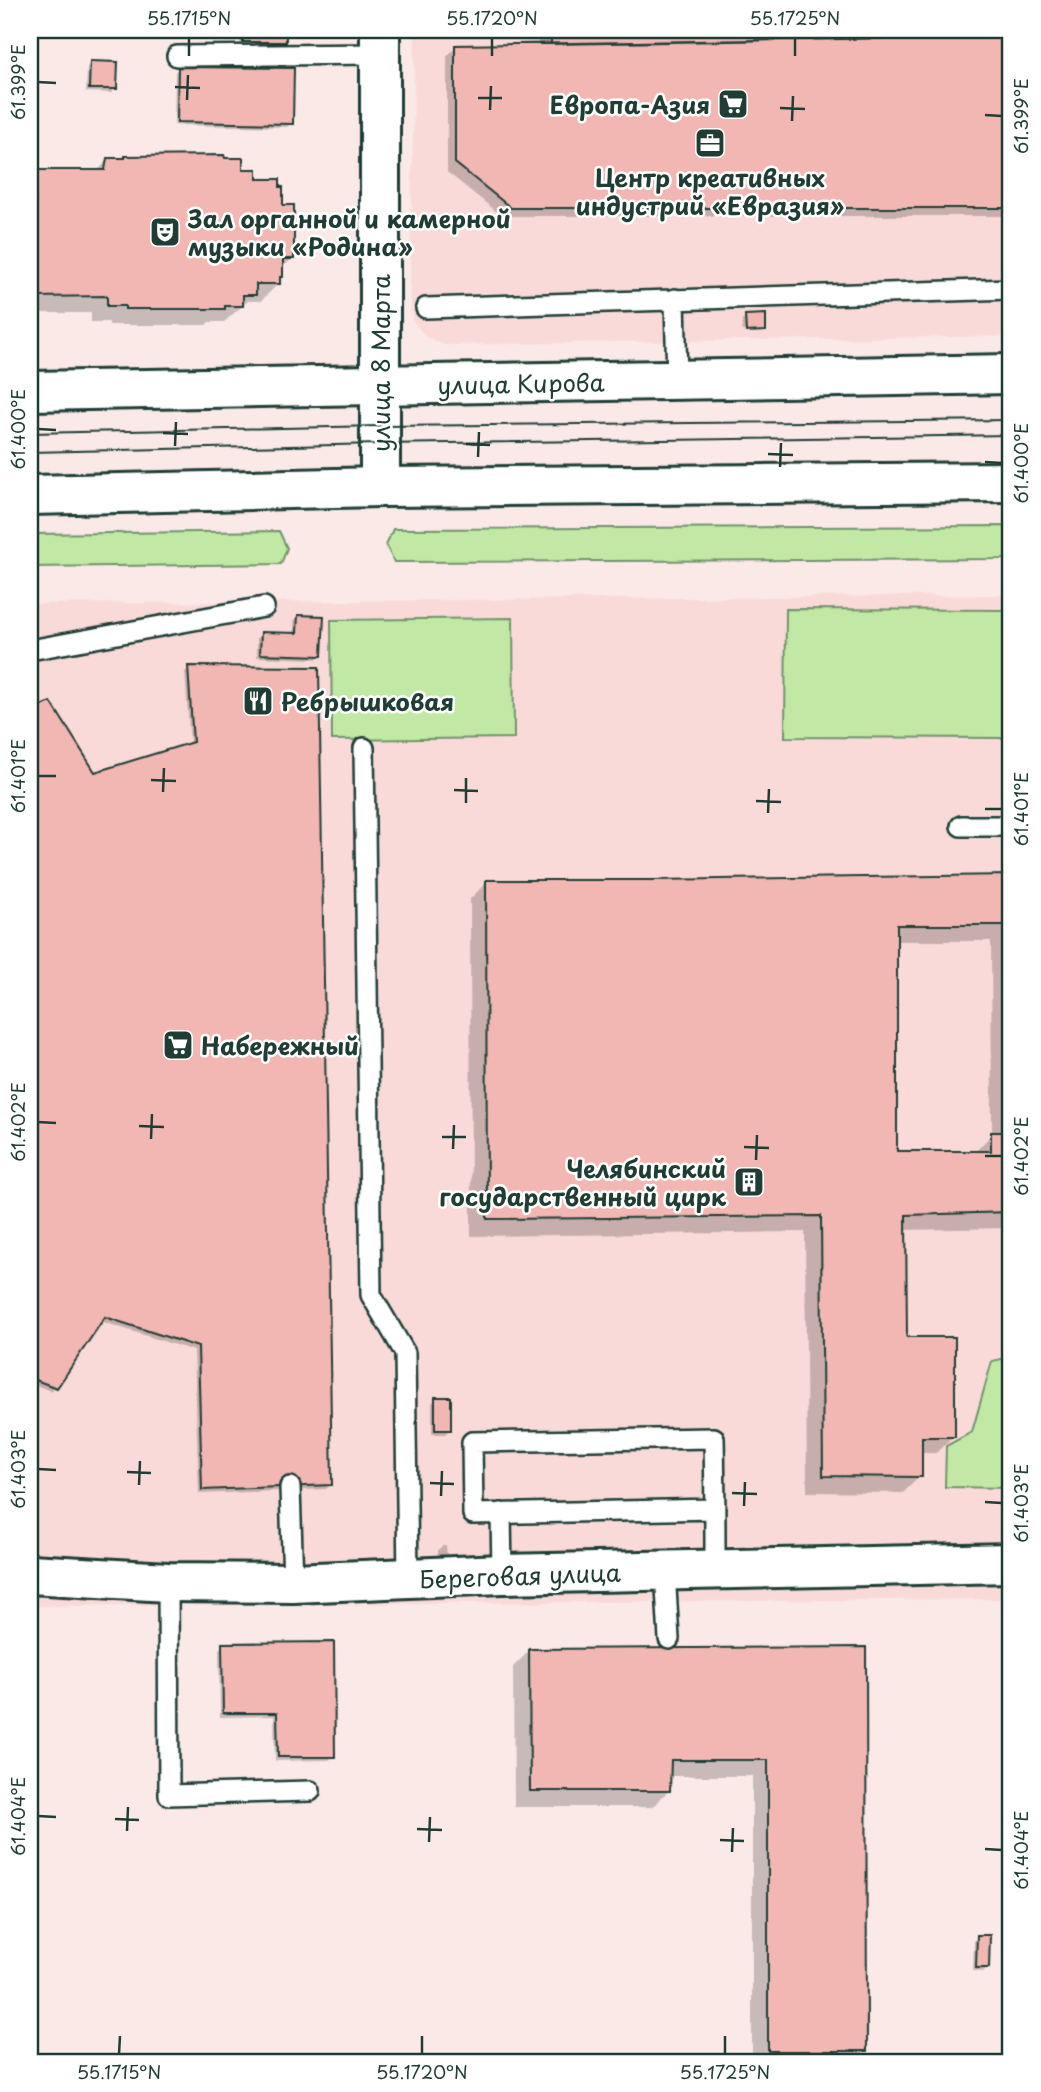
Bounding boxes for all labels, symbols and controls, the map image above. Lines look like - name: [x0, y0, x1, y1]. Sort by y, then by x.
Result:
- text: 55.1715°N: [147, 4, 231, 31]
- text: 55.1720°N: [446, 4, 538, 31]
- text: 55.1725°N: [750, 4, 840, 31]
- text: 61.399°E: [4, 44, 31, 120]
- text: 61.399°E: [1007, 78, 1034, 154]
- place label: Европа-Азия: [550, 86, 710, 122]
- supermarket icon: Европа-Азия: [716, 87, 750, 121]
- office icon: Центр креативных индустрий «Евразия»: [693, 126, 727, 160]
- place label: Центр креативных индустрий «Евразия»: [576, 159, 844, 223]
- place label: Зал органной и камерной музыки «Родина»: [187, 200, 511, 264]
- theatre icon: Зал органной и камерной музыки «Родина»: [148, 215, 182, 249]
- street label: улица 8 Марта: [362, 274, 398, 452]
- street label: улица Кирова: [437, 364, 605, 402]
- text: 61.400°E: [4, 389, 31, 469]
- text: 61.400°E: [1007, 423, 1034, 503]
- place label: Ребрышковая: [281, 683, 454, 719]
- restaurant icon: Ребрышковая: [241, 684, 275, 718]
- text: 61.401°E: [4, 739, 31, 813]
- text: 61.401°E: [1007, 772, 1034, 846]
- place label: Набережный: [201, 1027, 359, 1063]
- supermarket icon: Набережный: [161, 1028, 195, 1062]
- text: 61.402°E: [4, 1082, 31, 1162]
- text: 61.402°E: [1007, 1116, 1034, 1196]
- place label: Челябинский государственный цирк: [439, 1150, 727, 1214]
- building icon: Челябинский государственный цирк: [732, 1165, 766, 1199]
- text: 61.403°E: [4, 1429, 31, 1509]
- text: 61.403°E: [1007, 1463, 1034, 1543]
- street label: Береговая улица: [419, 1553, 621, 1597]
- text: 61.404°E: [4, 1776, 31, 1856]
- text: 61.404°E: [1007, 1810, 1034, 1890]
- text: 55.1715°N: [77, 2058, 161, 2085]
- text: 55.1720°N: [376, 2058, 468, 2085]
- text: 55.1725°N: [680, 2058, 770, 2085]

